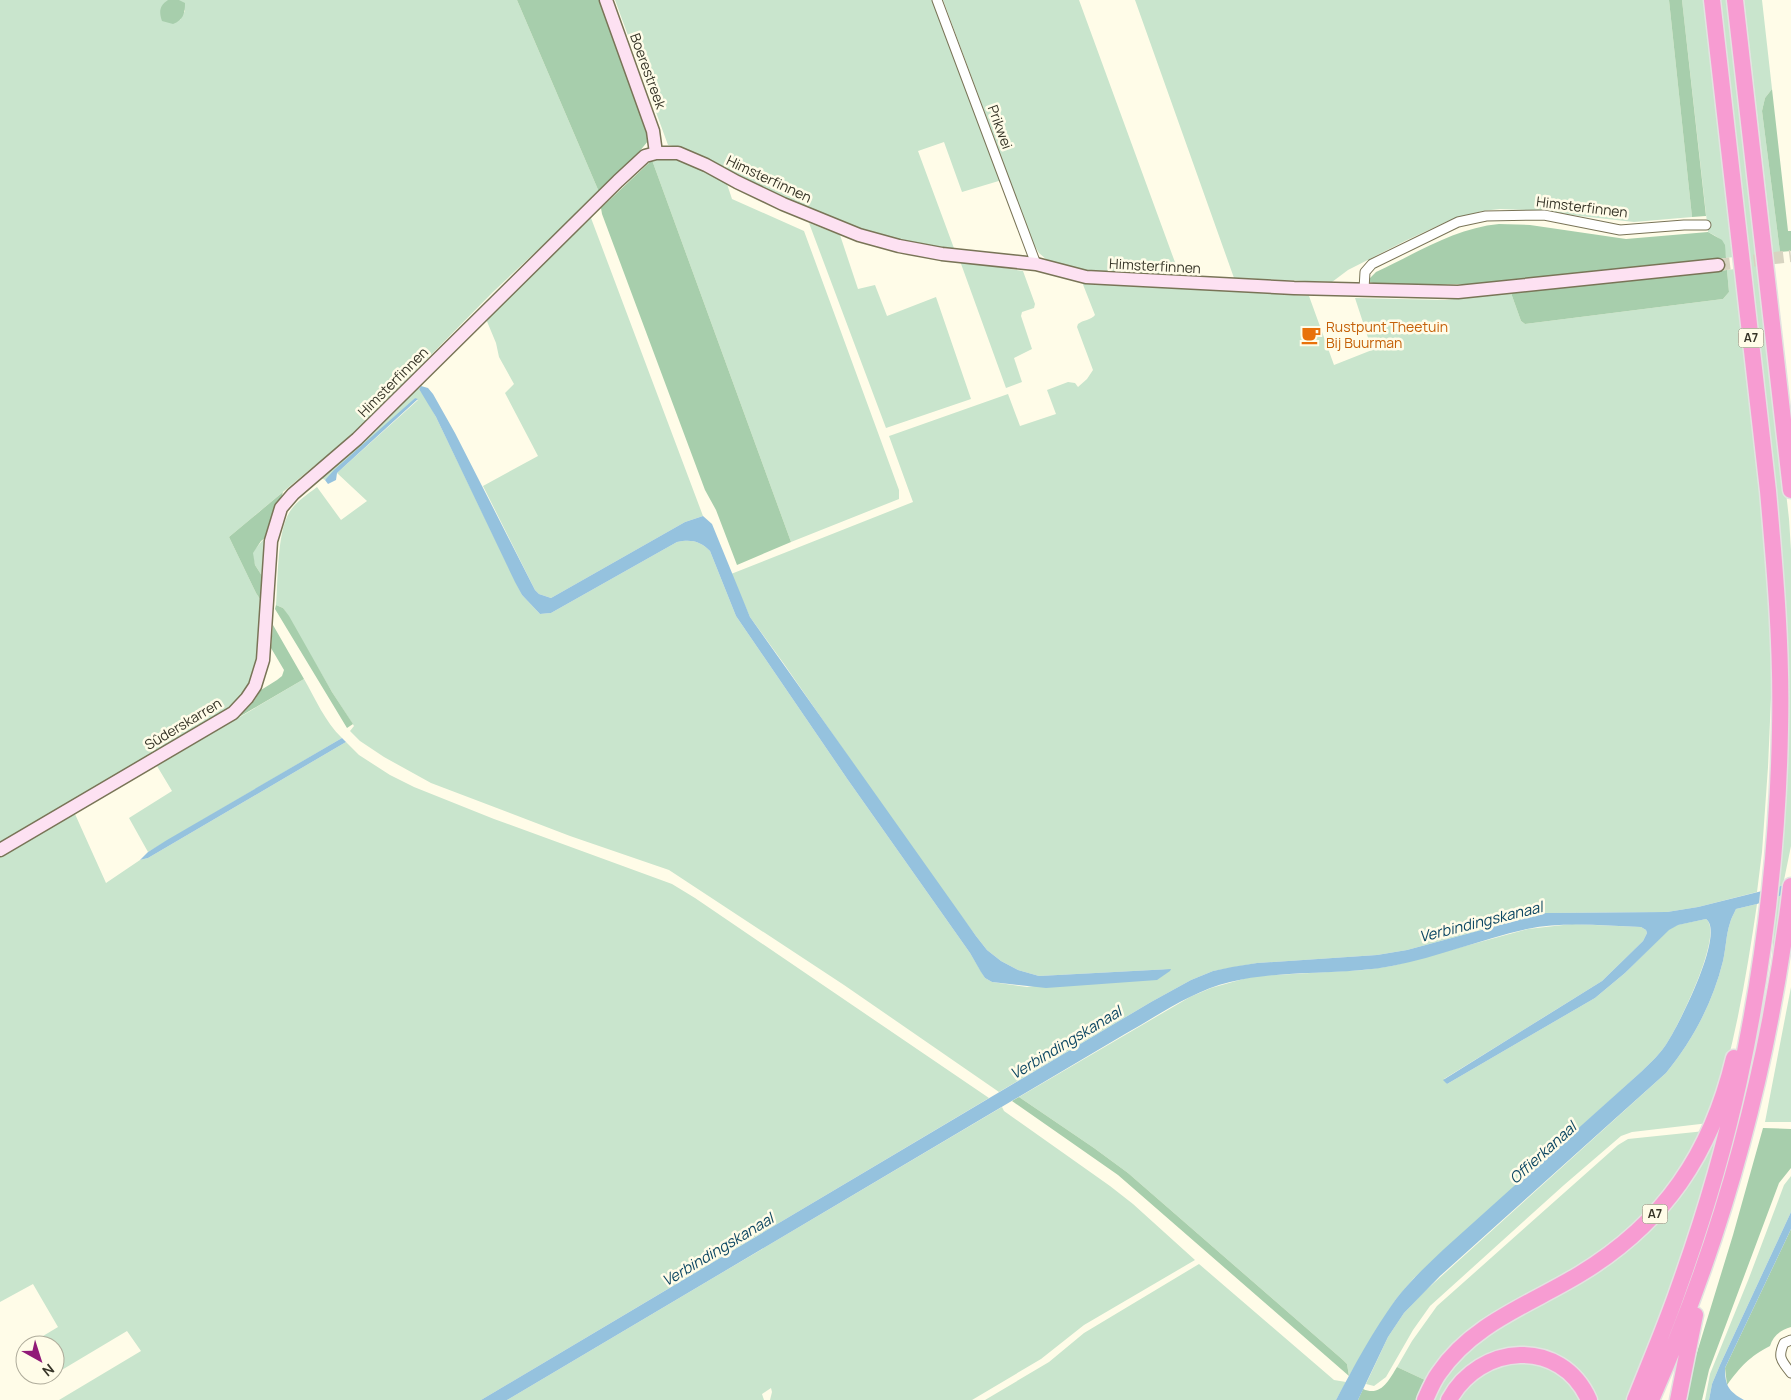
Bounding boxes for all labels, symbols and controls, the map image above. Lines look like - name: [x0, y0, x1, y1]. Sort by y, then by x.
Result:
- street label: Boerestreek: [626, 30, 671, 112]
- street label: Prikwei: [984, 102, 1017, 152]
- street label: Himsterfinnen: [724, 151, 815, 207]
- street label: Himsterfinnen: [1535, 191, 1629, 222]
- street label: Himsterfinnen: [1109, 254, 1201, 277]
- place label: Rustpunt Theetuin Bij Buurman: [1326, 317, 1448, 352]
- cafe icon: Rustpunt Theetuin Bij Buurman: [1300, 324, 1322, 346]
- road number: A7: [1738, 328, 1764, 348]
- street label: Himsterfinnen: [353, 342, 432, 421]
- street label: Sûderskarren: [141, 693, 225, 754]
- water label: Verbindingskanaal: [1417, 895, 1547, 947]
- water label: Verbindingskanaal: [1006, 1000, 1127, 1084]
- water label: Offierkanaal: [1505, 1115, 1583, 1188]
- road number: A7: [1642, 1204, 1668, 1224]
- water label: Verbindingskanaal: [658, 1207, 779, 1291]
- north arrow: [15, 1335, 65, 1385]
- text: N: [39, 1360, 58, 1381]

